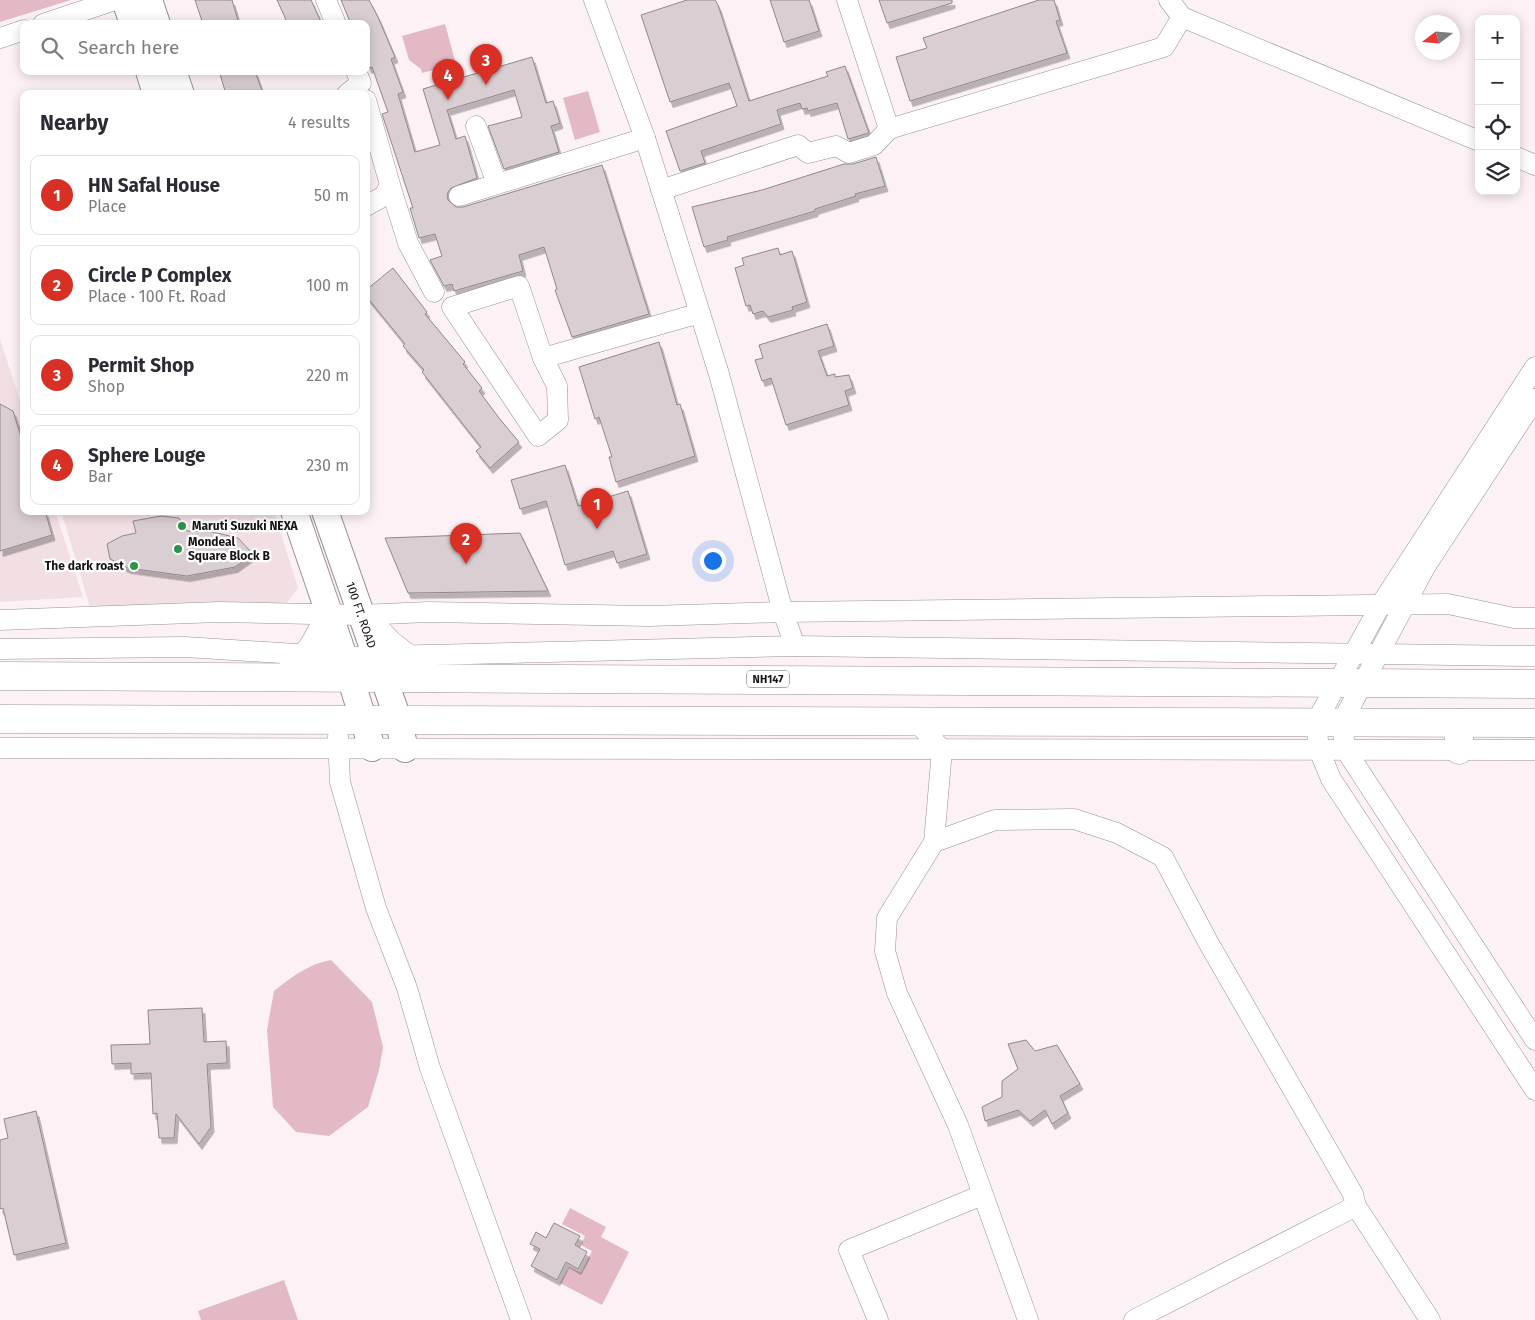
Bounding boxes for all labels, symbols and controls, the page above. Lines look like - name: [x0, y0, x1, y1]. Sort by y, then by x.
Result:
- north arrow: [1415, 15, 1460, 60]
- map controls: [1475, 15, 1520, 195]
- button: +: [1475, 15, 1520, 60]
- search box: [20, 20, 370, 75]
- icon: search: [38, 34, 66, 62]
- text: Search here: [78, 36, 179, 59]
- pin: 3: [470, 44, 502, 85]
- pin: 4: [432, 59, 464, 100]
- button: −: [1475, 60, 1520, 105]
- button: locate: [1475, 105, 1520, 150]
- text: Nearby: [40, 110, 108, 136]
- text: 4 results: [288, 113, 350, 132]
- button: layers: [1475, 150, 1520, 195]
- text: HN Safal House: [88, 174, 220, 197]
- text: 1: [53, 186, 61, 205]
- text: 50 m: [314, 186, 349, 205]
- text: Place: [88, 197, 127, 216]
- text: Circle P Complex: [88, 264, 231, 287]
- text: 2: [53, 276, 61, 295]
- text: 100 m: [306, 276, 349, 295]
- text: Place · 100 Ft. Road: [88, 287, 226, 306]
- text: Permit Shop: [88, 354, 194, 377]
- text: 3: [53, 366, 61, 385]
- text: 220 m: [306, 366, 349, 385]
- text: Shop: [88, 377, 125, 396]
- text: Sphere Louge: [88, 444, 205, 467]
- text: 4: [52, 456, 62, 475]
- text: 230 m: [306, 456, 349, 475]
- text: Bar: [88, 467, 113, 486]
- pin: 1: [581, 488, 613, 529]
- place label: Maruti Suzuki NEXA: [192, 519, 299, 533]
- marker: Maruti Suzuki NEXA: [176, 520, 188, 532]
- pin: 2: [450, 523, 482, 564]
- place label: Mondeal Square Block B: [188, 535, 271, 563]
- marker: Mondeal Square Block B: [172, 543, 184, 555]
- your location: [700, 548, 726, 574]
- place label: The dark roast: [45, 559, 124, 573]
- marker: The dark roast: [128, 560, 140, 572]
- street label: 100 FT. ROAD: [343, 580, 379, 650]
- road number: NH147: [747, 671, 789, 688]

